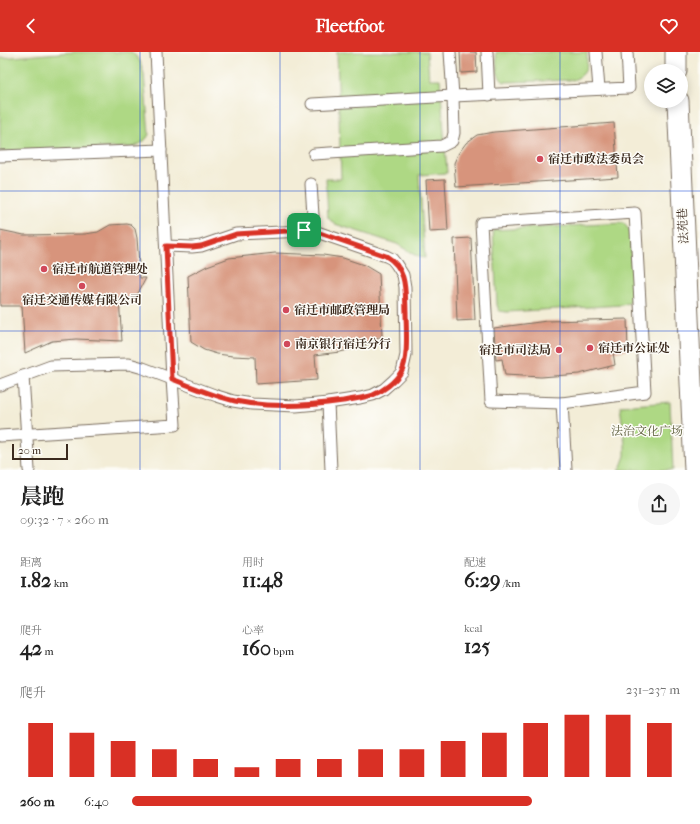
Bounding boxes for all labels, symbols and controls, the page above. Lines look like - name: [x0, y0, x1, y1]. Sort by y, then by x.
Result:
- icon: back: [20, 15, 42, 37]
- icon: heart: [658, 15, 680, 37]
- text: Fleetfoot: [315, 16, 385, 37]
- map controls: [644, 64, 688, 108]
- button: layers: [644, 64, 688, 108]
- place label: 宿迁市政法委员会: [548, 152, 644, 166]
- marker: 宿迁市政法委员会: [535, 154, 545, 164]
- street label: 法苑巷: [675, 208, 691, 244]
- pin: [287, 213, 321, 247]
- icon: arrive: [293, 219, 315, 241]
- place label: 宿迁市航道管理处: [52, 262, 148, 276]
- marker: 宿迁市航道管理处: [39, 264, 49, 274]
- marker: 宿迁交通传媒有限公司: [77, 281, 87, 291]
- place label: 宿迁交通传媒有限公司: [22, 293, 142, 307]
- place label: 宿迁市邮政管理局: [294, 303, 390, 317]
- marker: 宿迁市邮政管理局: [281, 305, 291, 315]
- place label: 南京银行宿迁分行: [295, 337, 391, 351]
- marker: 南京银行宿迁分行: [282, 339, 292, 349]
- place label: 宿迁市公证处: [598, 341, 670, 355]
- place label: 宿迁市司法局: [479, 343, 551, 357]
- marker: 宿迁市公证处: [585, 343, 595, 353]
- marker: 宿迁市司法局: [554, 345, 564, 355]
- park label: 法治文化广场: [611, 424, 683, 438]
- scale bar: [12, 442, 68, 461]
- text: 20 m: [18, 444, 41, 457]
- button: share: [638, 483, 680, 525]
- text: 晨跑: [20, 484, 64, 510]
- text: 09:32 · 7 × 260 m: [20, 512, 109, 527]
- text: 距离: [20, 556, 42, 569]
- text: 用时: [242, 556, 264, 569]
- text: 配速: [464, 556, 486, 569]
- text: 1.82: [20, 569, 51, 592]
- text: 11:48: [242, 569, 283, 592]
- text: 6:29: [464, 569, 500, 592]
- text: km: [51, 577, 69, 590]
- text: /km: [500, 577, 520, 590]
- text: kcal: [464, 622, 483, 635]
- text: 爬升: [20, 624, 42, 637]
- text: 心率: [242, 624, 264, 637]
- text: 125: [464, 635, 490, 658]
- text: 42: [20, 637, 42, 660]
- text: 160: [242, 637, 271, 660]
- text: m: [42, 645, 54, 658]
- text: bpm: [271, 645, 294, 658]
- text: 231–237 m: [626, 682, 680, 697]
- text: 爬升: [20, 685, 46, 700]
- text: 260 m: [20, 794, 55, 809]
- text: 6:40: [84, 794, 109, 809]

